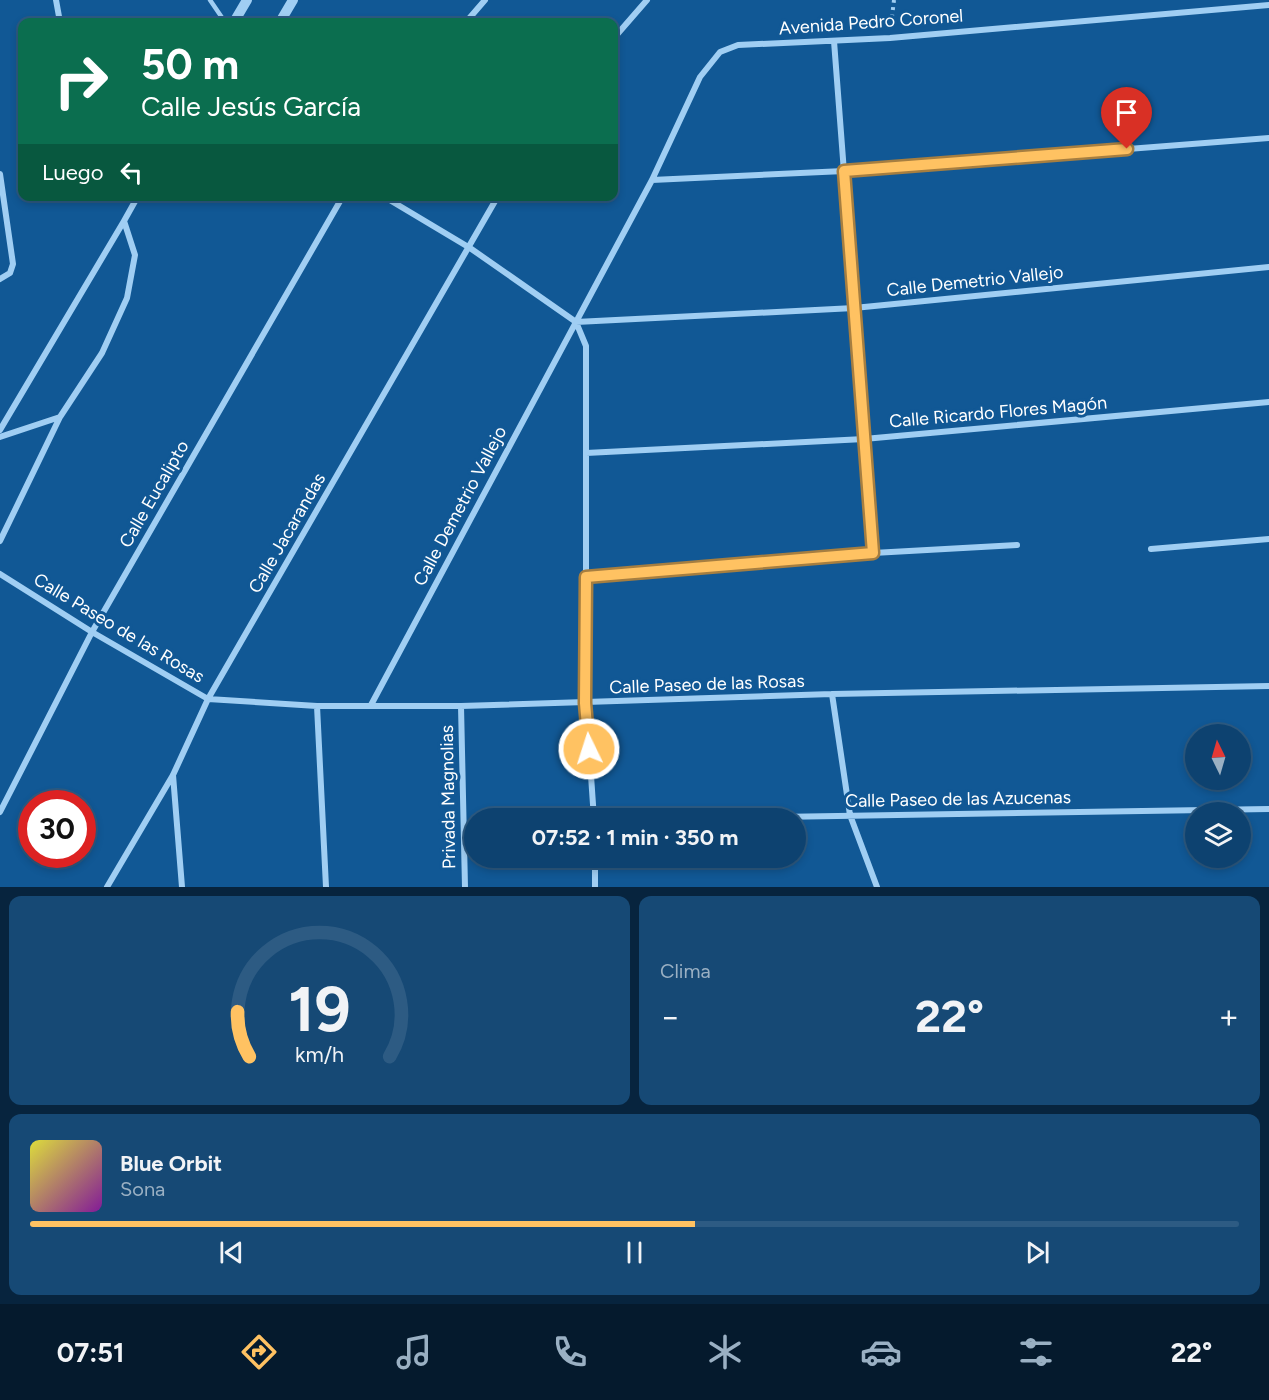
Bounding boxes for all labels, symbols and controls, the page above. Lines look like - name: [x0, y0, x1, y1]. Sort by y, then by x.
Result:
- street label: Avenida Pedro Coronel: [778, 5, 964, 39]
- text: 50 m: [141, 39, 239, 90]
- icon: right: [42, 42, 120, 120]
- pin: [1101, 87, 1152, 149]
- text: Calle Jesús García: [141, 90, 361, 123]
- icon: arrive: [1110, 96, 1143, 129]
- icon: left: [115, 156, 148, 189]
- text: Luego: [42, 159, 103, 186]
- street label: Calle Demetrio Vallejo: [886, 261, 1064, 301]
- street label: Calle Ricardo Flores Magón: [888, 392, 1108, 432]
- street label: Calle Demetrio Vallejo: [409, 422, 511, 590]
- street label: Calle Eucalipto: [114, 437, 194, 551]
- street label: Calle Jacarandas: [244, 469, 330, 597]
- street label: Calle Paseo de las Rosas: [30, 568, 208, 688]
- street label: Calle Paseo de las Rosas: [609, 670, 805, 698]
- position arrow: [557, 717, 621, 781]
- north arrow: [1185, 724, 1251, 790]
- map controls: [1185, 724, 1251, 868]
- street label: Privada Magnolias: [436, 725, 460, 869]
- street label: Calle Paseo de las Azucenas: [845, 786, 1071, 812]
- speed limit sign: 30: [18, 790, 96, 868]
- button: layers: [1185, 802, 1251, 868]
- text: 07:52 · 1 min · 350 m: [532, 824, 738, 851]
- text: Clima: [660, 959, 711, 983]
- text: 19: [288, 972, 351, 1047]
- text: 22°: [915, 989, 984, 1043]
- text: −: [660, 997, 681, 1036]
- text: +: [1218, 997, 1239, 1036]
- text: km/h: [295, 1043, 344, 1068]
- text: Blue Orbit: [120, 1150, 222, 1177]
- text: Sona: [120, 1177, 165, 1201]
- icon: previous: [215, 1236, 248, 1269]
- icon: pause: [618, 1236, 651, 1269]
- icon: next: [1021, 1236, 1054, 1269]
- icon: directions: [238, 1331, 280, 1373]
- icon: music: [393, 1331, 435, 1373]
- icon: phone: [549, 1331, 591, 1373]
- icon: climate: [704, 1331, 746, 1373]
- icon: car: [860, 1331, 902, 1373]
- icon: filters: [1015, 1331, 1057, 1373]
- text: 07:51: [57, 1336, 124, 1369]
- text: 22°: [1171, 1336, 1212, 1369]

